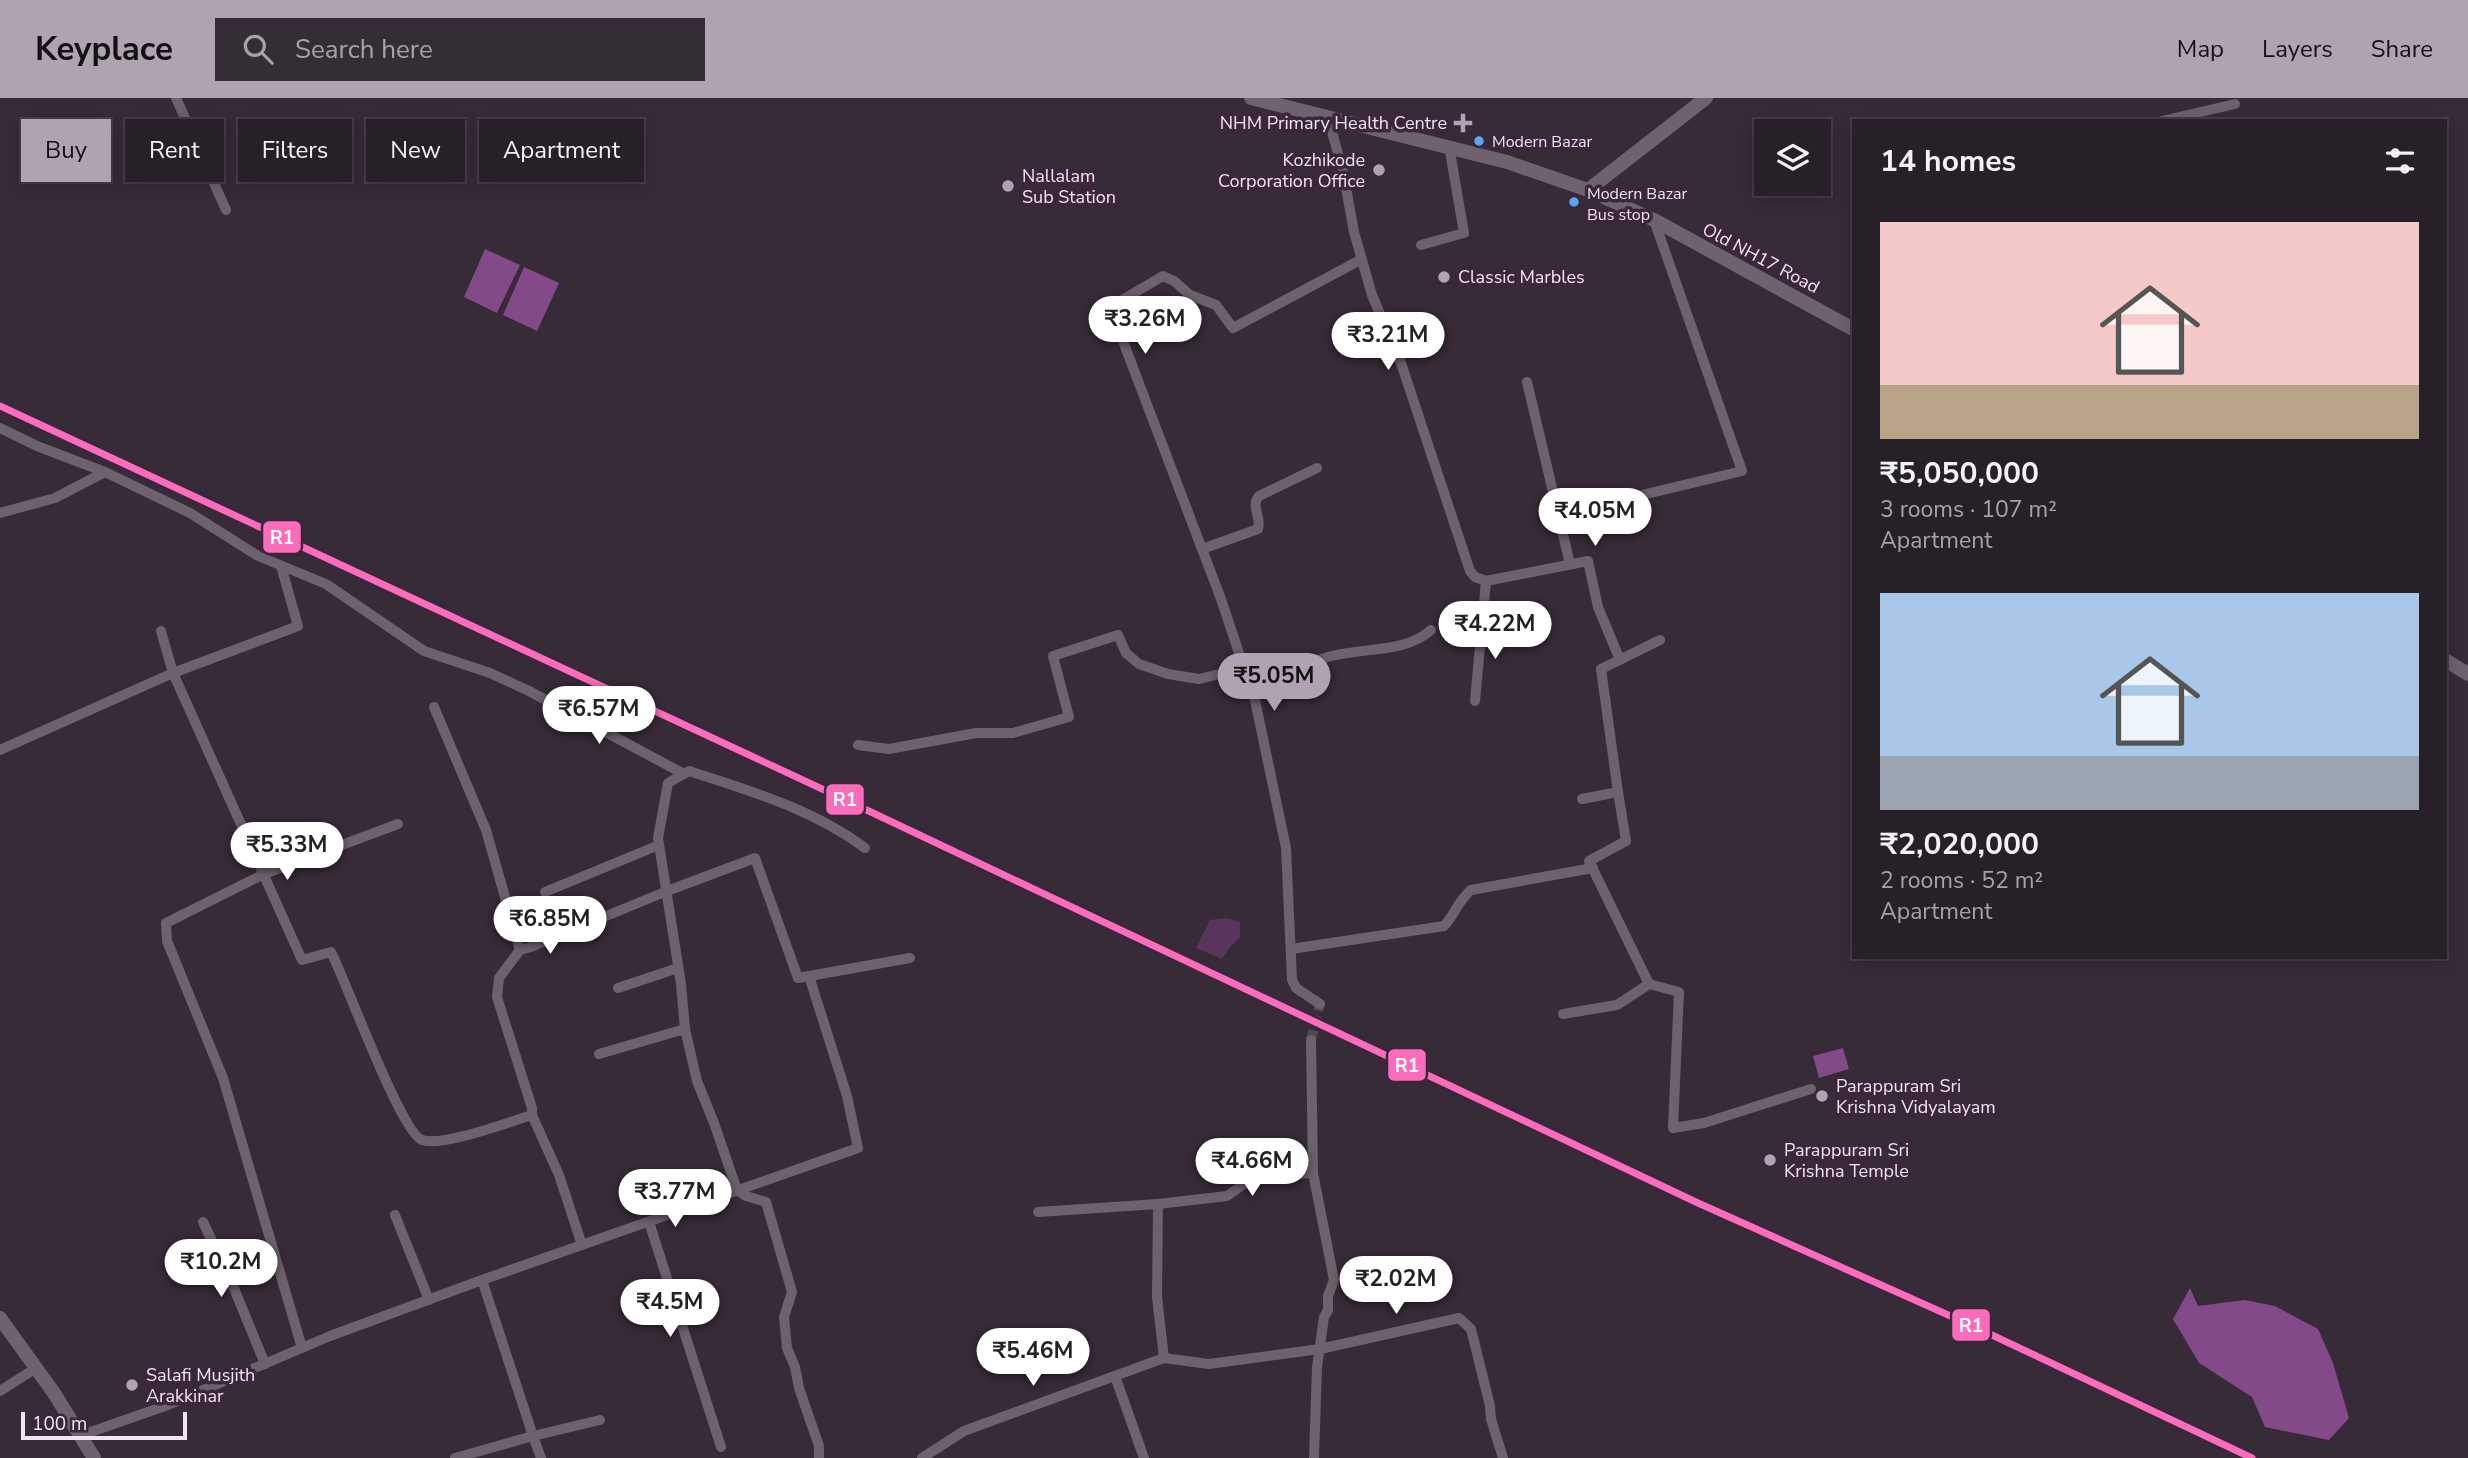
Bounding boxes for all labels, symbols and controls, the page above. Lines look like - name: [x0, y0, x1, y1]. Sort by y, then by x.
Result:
- search box: [215, 18, 705, 81]
- text: Keyplace: [35, 27, 173, 72]
- icon: search: [239, 30, 277, 68]
- text: Search here: [295, 32, 433, 67]
- text: Map: [2177, 33, 2224, 65]
- text: Layers: [2262, 33, 2333, 65]
- text: Share: [2371, 33, 2433, 65]
- place label: NHM Primary Health Centre: [1220, 111, 1447, 135]
- marker: NHM Primary Health Centre: [1453, 113, 1473, 133]
- chip: Buy: [21, 119, 111, 182]
- chip: Rent: [125, 119, 224, 182]
- chip: Filters: [238, 119, 352, 182]
- chip: New: [366, 119, 465, 182]
- chip: Apartment: [479, 119, 644, 182]
- map controls: [1754, 119, 1831, 196]
- button: layers: [1754, 119, 1831, 196]
- place label: Modern Bazar: [1492, 131, 1592, 153]
- marker: Modern Bazar: [1472, 134, 1486, 148]
- text: 14 homes: [1880, 141, 2016, 182]
- icon: filters: [2381, 142, 2419, 180]
- place label: Kozhikode Corporation Office: [1218, 148, 1365, 193]
- marker: Kozhikode Corporation Office: [1371, 162, 1387, 178]
- place label: Nallalam Sub Station: [1022, 164, 1116, 209]
- marker: Nallalam Sub Station: [1000, 178, 1016, 194]
- place label: Modern Bazar Bus stop: [1587, 183, 1687, 226]
- marker: Modern Bazar Bus stop: [1567, 195, 1581, 209]
- street label: Old NH17 Road: [1698, 217, 1824, 299]
- place label: Classic Marbles: [1458, 265, 1585, 289]
- icon: home: [2087, 267, 2213, 393]
- marker: Classic Marbles: [1436, 269, 1452, 285]
- pin: ₹3.26M: [1088, 296, 1202, 356]
- text: ₹3.26M: [1105, 303, 1185, 334]
- pin: ₹3.21M: [1331, 313, 1445, 372]
- text: ₹3.21M: [1348, 319, 1428, 350]
- text: ₹5,050,000: [1880, 453, 2039, 494]
- pin: ₹4.05M: [1538, 489, 1652, 548]
- text: 3 rooms · 107 m²: [1880, 494, 2057, 525]
- text: ₹4.05M: [1555, 495, 1635, 526]
- line badge: R1: [262, 520, 302, 554]
- text: R1: [270, 525, 294, 551]
- text: Apartment: [1880, 525, 1992, 556]
- pin: ₹4.22M: [1438, 602, 1552, 661]
- text: ₹4.22M: [1455, 608, 1535, 639]
- icon: home: [2087, 638, 2213, 764]
- pin: ₹5.05M: [1217, 654, 1331, 713]
- text: ₹5.05M: [1234, 660, 1314, 691]
- pin: ₹6.57M: [542, 686, 656, 746]
- text: ₹6.57M: [559, 693, 639, 724]
- line badge: R1: [825, 783, 865, 816]
- text: R1: [833, 787, 857, 813]
- pin: ₹5.33M: [230, 822, 344, 882]
- text: ₹2,020,000: [1880, 824, 2039, 865]
- text: ₹5.33M: [247, 829, 327, 860]
- text: 2 rooms · 52 m²: [1880, 865, 2043, 896]
- pin: ₹6.85M: [493, 896, 607, 956]
- text: Apartment: [1880, 896, 1992, 927]
- text: ₹6.85M: [510, 903, 590, 934]
- line badge: R1: [1387, 1048, 1427, 1082]
- text: R1: [1395, 1053, 1419, 1079]
- place label: Parappuram Sri Krishna Vidyalayam: [1836, 1074, 1996, 1119]
- marker: Parappuram Sri Krishna Vidyalayam: [1814, 1088, 1830, 1104]
- pin: ₹4.66M: [1195, 1138, 1309, 1198]
- place label: Parappuram Sri Krishna Temple: [1784, 1138, 1909, 1183]
- text: ₹4.66M: [1212, 1145, 1292, 1176]
- marker: Parappuram Sri Krishna Temple: [1762, 1152, 1778, 1168]
- pin: ₹3.77M: [618, 1170, 732, 1229]
- text: ₹3.77M: [635, 1176, 715, 1207]
- pin: ₹10.2M: [164, 1240, 278, 1299]
- text: ₹10.2M: [181, 1246, 261, 1277]
- pin: ₹2.02M: [1339, 1256, 1453, 1316]
- text: ₹2.02M: [1356, 1263, 1436, 1294]
- pin: ₹4.5M: [621, 1280, 719, 1339]
- text: ₹4.5M: [636, 1286, 704, 1317]
- line badge: R1: [1951, 1308, 1991, 1342]
- text: R1: [1959, 1313, 1983, 1339]
- pin: ₹5.46M: [976, 1328, 1090, 1388]
- text: ₹5.46M: [993, 1335, 1073, 1366]
- place label: Salafi Musjith Arakkinar: [146, 1363, 255, 1408]
- marker: Salafi Musjith Arakkinar: [124, 1377, 140, 1393]
- scale bar: [21, 1409, 187, 1441]
- text: 100 m: [32, 1411, 87, 1437]

